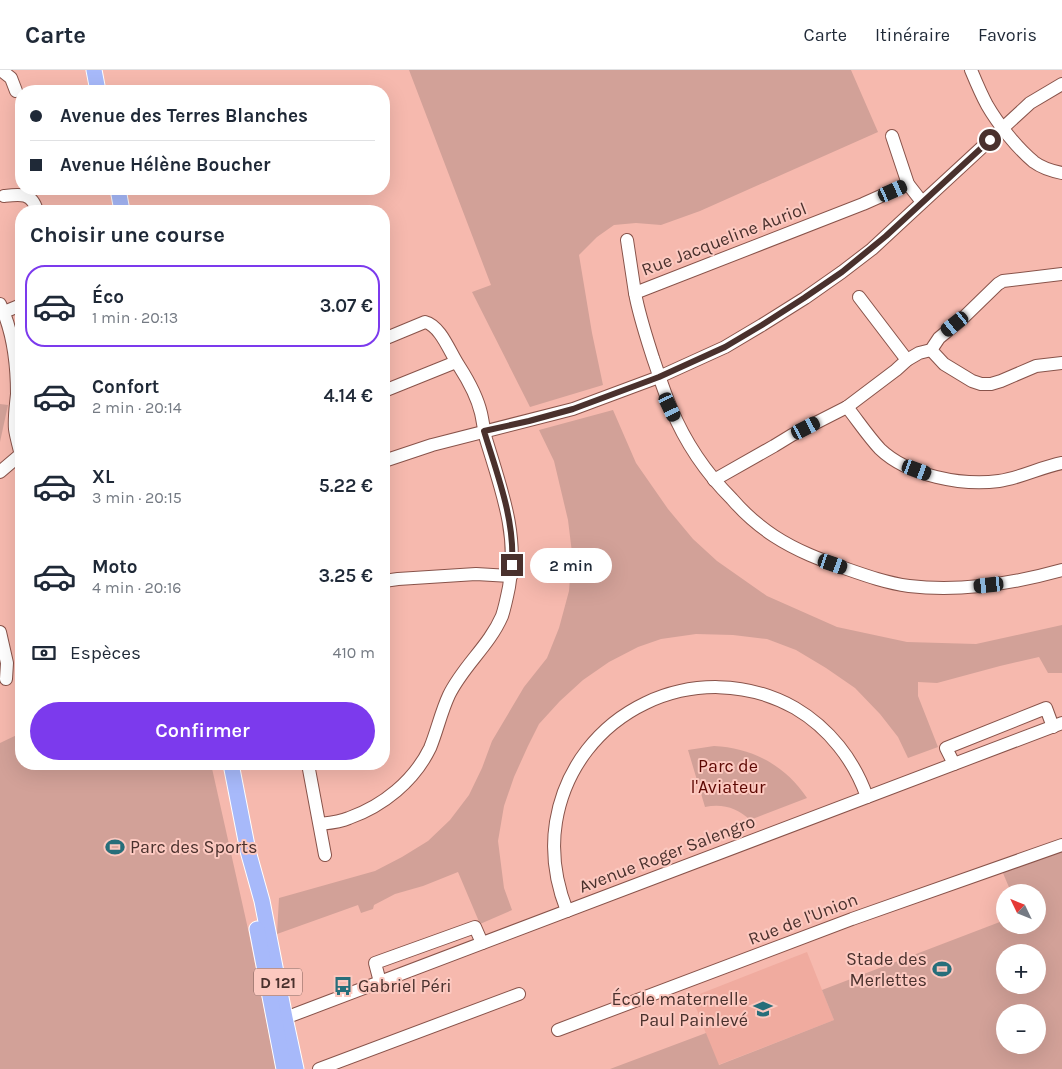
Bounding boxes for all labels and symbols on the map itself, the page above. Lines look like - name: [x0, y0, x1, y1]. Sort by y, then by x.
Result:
- route start: [979, 129, 1001, 151]
- car: [876, 178, 909, 204]
- street label: Rue Jacqueline Auriol: [638, 197, 810, 281]
- car: [938, 309, 971, 339]
- car: [656, 390, 683, 424]
- car: [789, 415, 822, 441]
- car: [900, 458, 933, 482]
- callout: 2 min: [530, 548, 612, 582]
- car: [816, 552, 849, 576]
- route end: [501, 554, 523, 576]
- car: [973, 576, 1004, 594]
- park label: Parc de l'Aviateur: [690, 755, 766, 798]
- street label: Avenue Roger Salengro: [576, 810, 758, 898]
- sports icon: Parc des Sports: [104, 836, 126, 858]
- place label: Parc des Sports: [130, 836, 258, 858]
- north arrow: [996, 884, 1046, 934]
- street label: Rue de l'Union: [745, 888, 861, 950]
- place label: Stade des Merlettes: [846, 948, 927, 991]
- sports icon: Stade des Merlettes: [931, 958, 953, 980]
- road number: D 121: [254, 969, 302, 996]
- bus stop icon: Gabriel Péri: [332, 975, 354, 997]
- place label: Gabriel Péri: [358, 975, 452, 997]
- place label: École maternelle Paul Painlevé: [612, 987, 748, 1031]
- school or university icon: École maternelle Paul Painlevé: [752, 998, 774, 1020]

